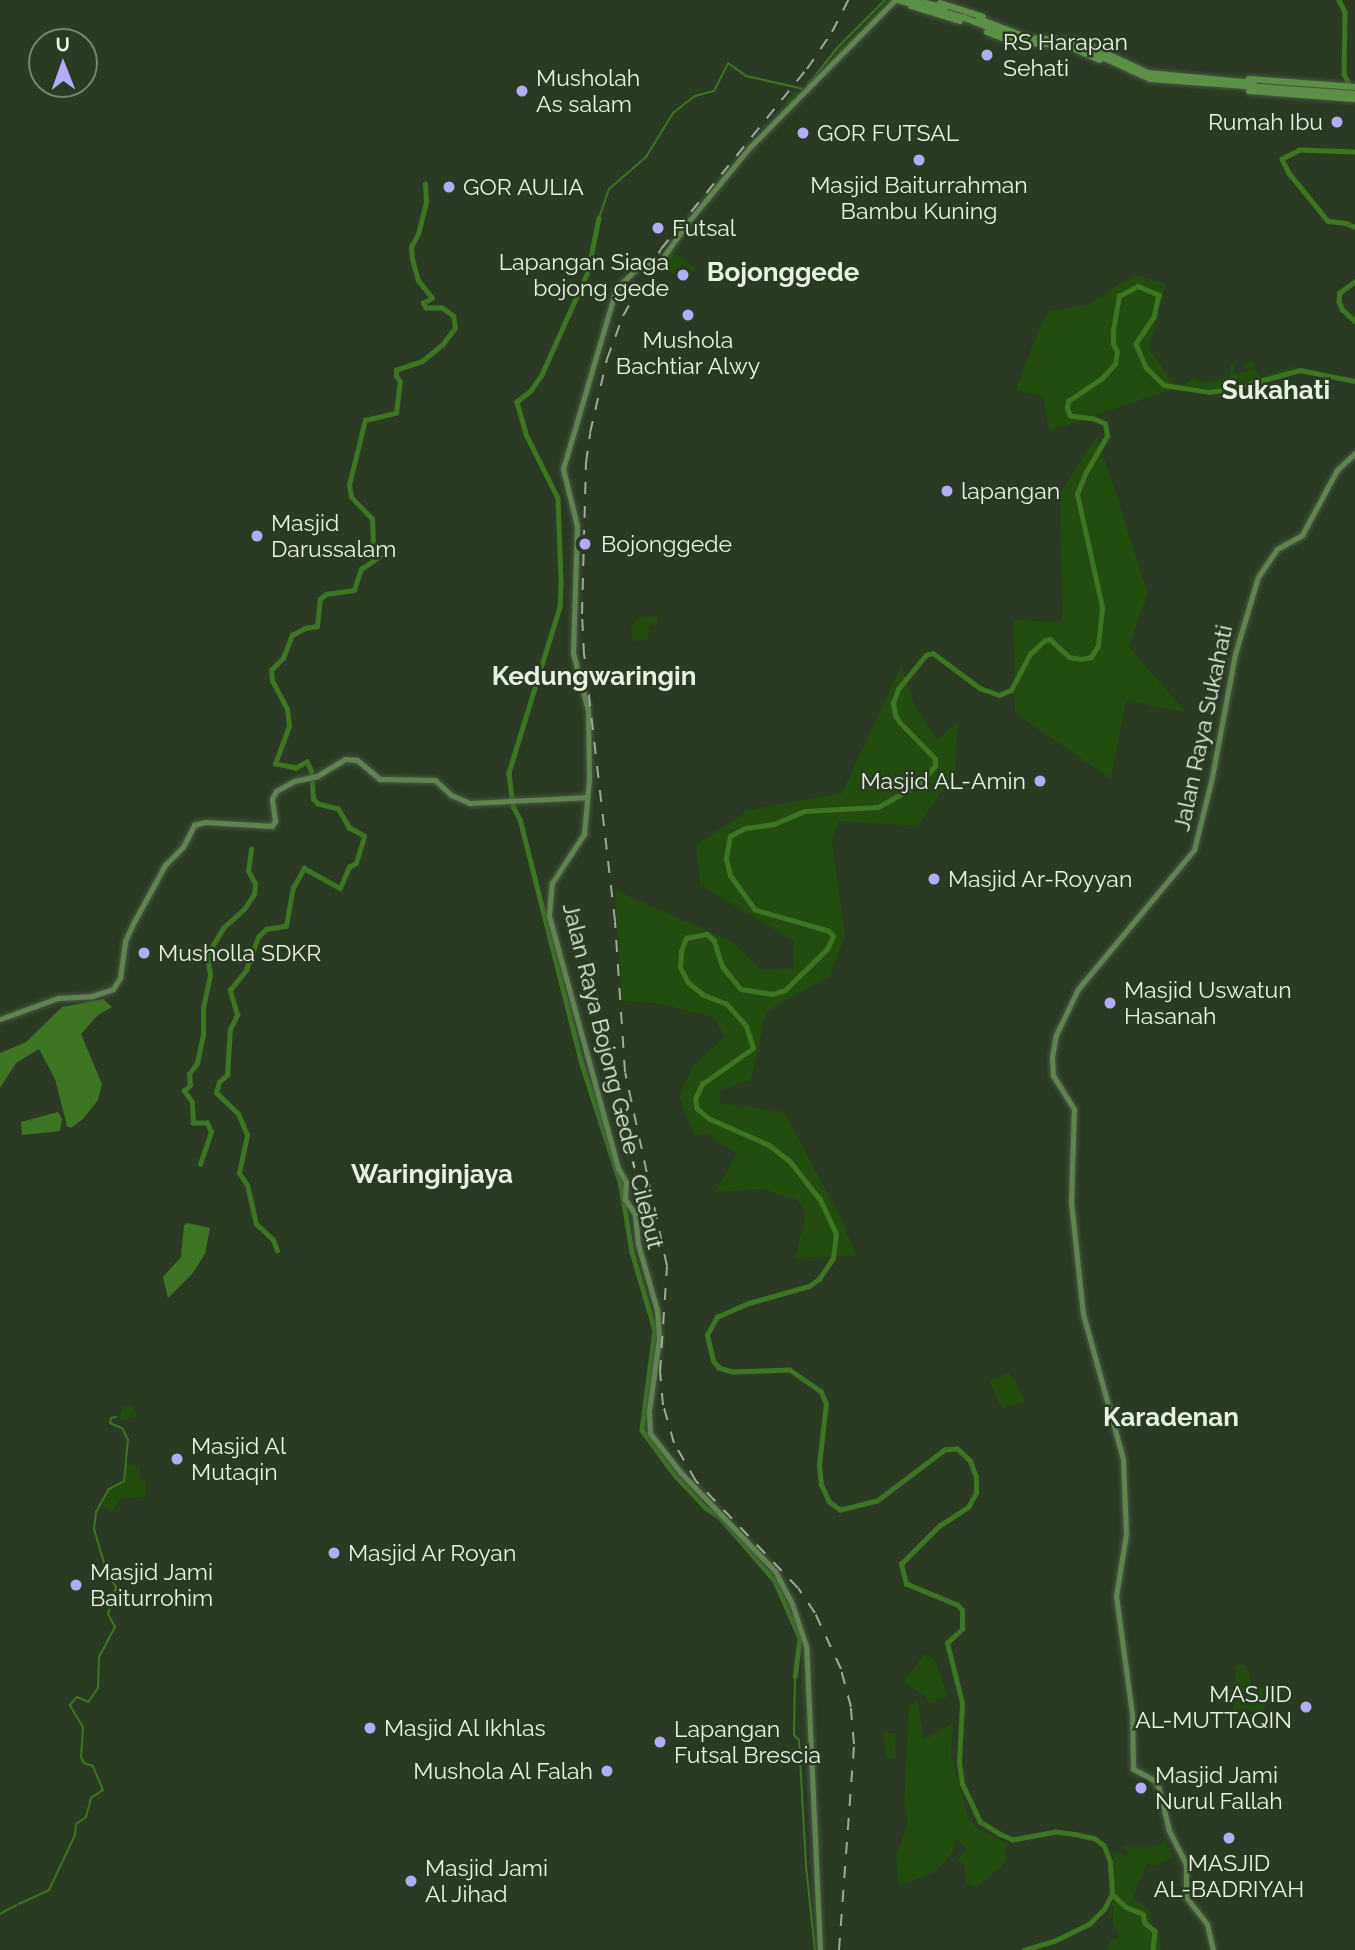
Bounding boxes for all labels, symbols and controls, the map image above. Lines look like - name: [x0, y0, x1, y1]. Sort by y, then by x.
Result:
- north arrow: [28, 28, 98, 98]
- place label: RS Harapan Sehati: [1003, 28, 1128, 82]
- text: U: [55, 33, 70, 55]
- marker: RS Harapan Sehati: [977, 45, 997, 65]
- place label: Musholah As salam: [536, 64, 640, 118]
- marker: Musholah As salam: [514, 83, 530, 99]
- place label: Rumah Ibu: [1208, 108, 1323, 136]
- marker: Rumah Ibu: [1329, 114, 1345, 130]
- place label: GOR FUTSAL: [817, 119, 959, 147]
- marker: GOR FUTSAL: [795, 125, 811, 141]
- marker: Masjid Baiturrahman Bambu Kuning: [911, 152, 927, 168]
- place label: Masjid Baiturrahman Bambu Kuning: [810, 171, 1028, 225]
- place label: GOR AULIA: [463, 173, 585, 201]
- marker: GOR AULIA: [441, 179, 457, 195]
- place label: Futsal: [672, 214, 736, 242]
- marker: Futsal: [650, 220, 666, 236]
- place label: Lapangan Siaga bojong gede: [499, 248, 669, 302]
- district label: Bojonggede: [707, 257, 859, 289]
- marker: Lapangan Siaga bojong gede: [675, 267, 691, 283]
- marker: Mushola Bachtiar Alwy: [680, 307, 696, 323]
- place label: Mushola Bachtiar Alwy: [615, 326, 761, 380]
- district label: Sukahati: [1222, 375, 1330, 407]
- place label: lapangan: [961, 477, 1060, 505]
- marker: lapangan: [939, 483, 955, 499]
- place label: Masjid Darussalam: [271, 509, 396, 563]
- marker: Masjid Darussalam: [249, 528, 265, 544]
- place label: Bojonggede: [601, 530, 732, 558]
- marker: Bojonggede: [575, 534, 595, 554]
- street label: Jalan Raya Sukahati: [1168, 622, 1238, 834]
- district label: Kedungwaringin: [492, 661, 696, 693]
- place label: Masjid AL-Amin: [860, 767, 1026, 795]
- marker: Masjid AL-Amin: [1032, 773, 1048, 789]
- place label: Masjid Ar-Royyan: [948, 865, 1133, 893]
- marker: Masjid Ar-Royyan: [926, 871, 942, 887]
- street label: Jalan Raya Bojong Gede - Cilebut: [557, 900, 669, 1252]
- place label: Musholla SDKR: [158, 939, 321, 967]
- marker: Musholla SDKR: [136, 945, 152, 961]
- place label: Masjid Uswatun Hasanah: [1124, 976, 1292, 1030]
- marker: Masjid Uswatun Hasanah: [1102, 995, 1118, 1011]
- district label: Waringinjaya: [351, 1159, 513, 1191]
- district label: Karadenan: [1103, 1402, 1239, 1434]
- place label: Masjid Al Mutaqin: [191, 1432, 287, 1486]
- marker: Masjid Al Mutaqin: [169, 1451, 185, 1467]
- place label: Masjid Ar Royan: [348, 1539, 518, 1567]
- marker: Masjid Ar Royan: [326, 1545, 342, 1561]
- place label: Masjid Jami Baiturrohim: [90, 1558, 214, 1612]
- marker: Masjid Jami Baiturrohim: [68, 1577, 84, 1593]
- place label: MASJID AL-MUTTAQIN: [1135, 1680, 1292, 1734]
- marker: MASJID AL-MUTTAQIN: [1298, 1699, 1314, 1715]
- place label: Masjid Al Ikhlas: [384, 1714, 547, 1742]
- place label: Lapangan Futsal Brescia: [674, 1715, 822, 1769]
- marker: Masjid Al Ikhlas: [362, 1720, 378, 1736]
- marker: Lapangan Futsal Brescia: [652, 1734, 668, 1750]
- place label: Mushola Al Falah: [412, 1757, 593, 1785]
- place label: Masjid Jami Nurul Fallah: [1155, 1761, 1283, 1815]
- marker: Mushola Al Falah: [599, 1763, 615, 1779]
- marker: Masjid Jami Nurul Fallah: [1133, 1780, 1149, 1796]
- marker: MASJID AL-BADRIYAH: [1221, 1830, 1237, 1846]
- place label: MASJID AL-BADRIYAH: [1154, 1849, 1304, 1903]
- place label: Masjid Jami Al Jihad: [425, 1854, 549, 1908]
- marker: Masjid Jami Al Jihad: [403, 1873, 419, 1889]

